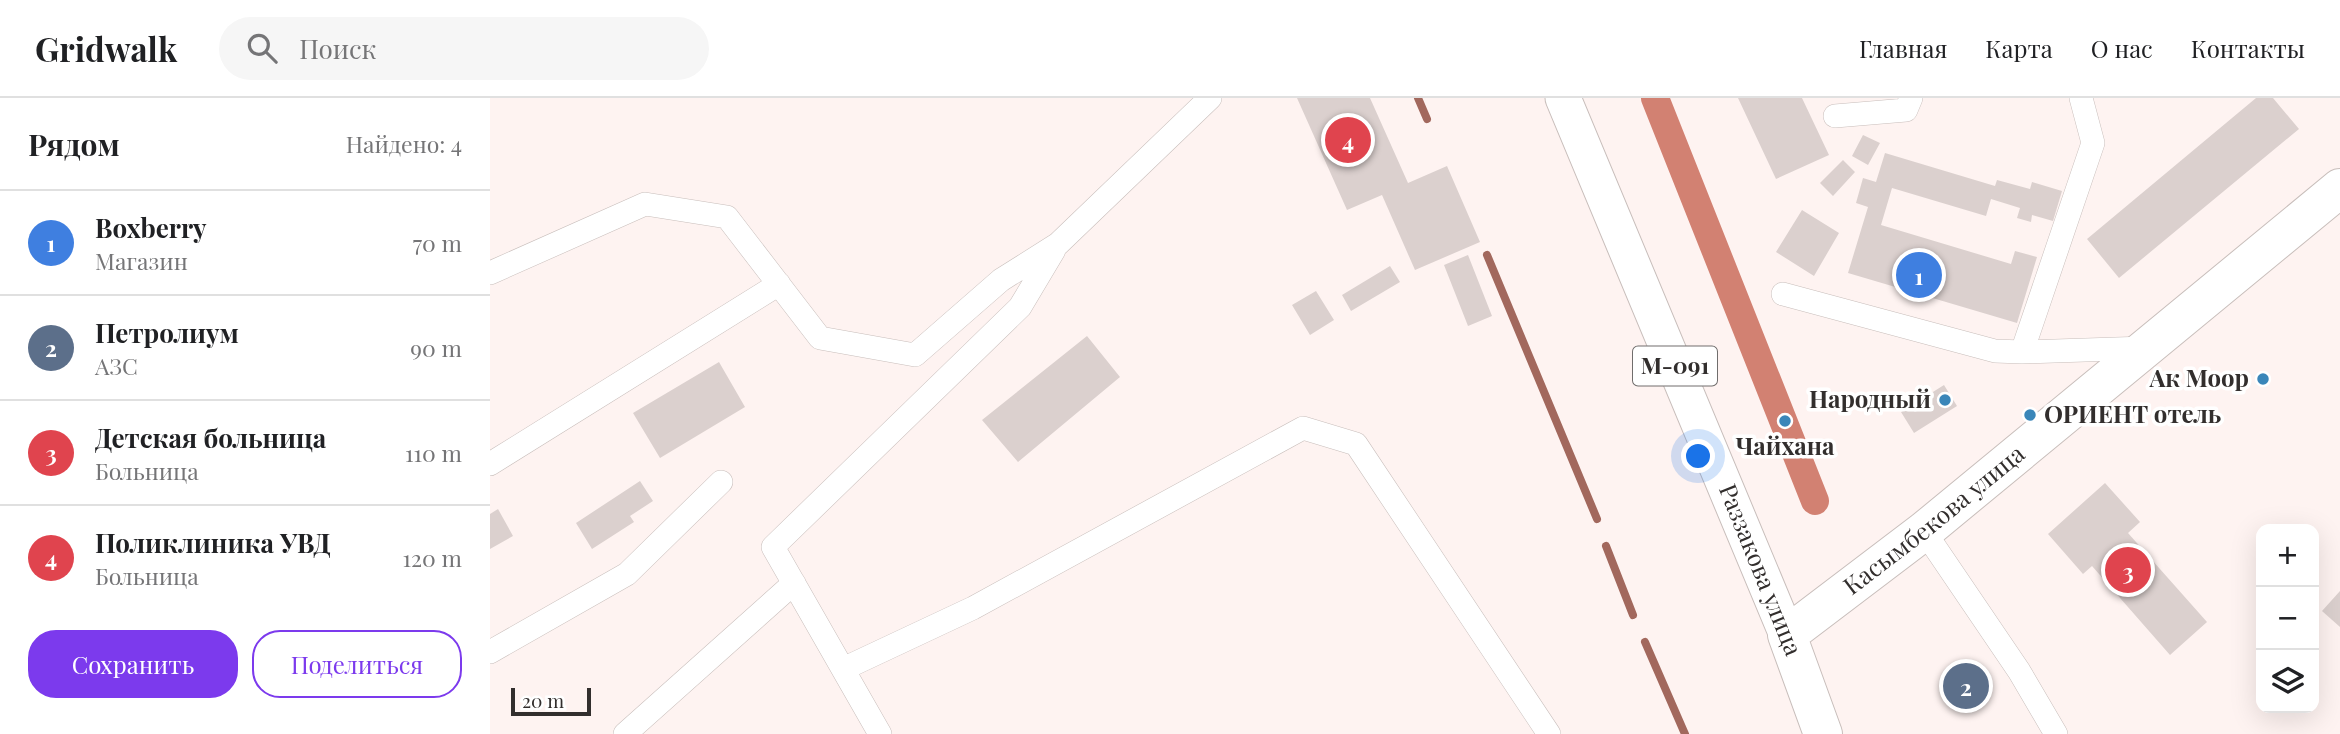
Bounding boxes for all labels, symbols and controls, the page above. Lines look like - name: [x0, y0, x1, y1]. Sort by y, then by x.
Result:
- search box: [219, 17, 709, 80]
- text: Gridwalk: [35, 26, 177, 70]
- icon: search: [243, 29, 281, 67]
- text: Поиск: [299, 31, 377, 66]
- text: Главная: [1859, 32, 1947, 64]
- text: Карта: [1985, 32, 2053, 64]
- text: О нас: [2091, 32, 2153, 64]
- text: Контакты: [2191, 32, 2305, 64]
- pin: 4: [1325, 114, 1371, 166]
- text: Рядом: [28, 124, 120, 164]
- text: Найдено: 4: [346, 128, 462, 159]
- text: Boxberry: [95, 210, 207, 245]
- text: 1: [47, 227, 55, 258]
- text: 70 m: [413, 227, 462, 258]
- text: Магазин: [95, 245, 188, 276]
- pin: 1: [1896, 249, 1942, 301]
- text: Петролиум: [95, 315, 239, 350]
- text: 2: [45, 332, 57, 363]
- text: 90 m: [410, 332, 462, 363]
- road number: М-091: [1633, 346, 1717, 386]
- text: АЗС: [95, 350, 138, 381]
- place label: Ак Моор: [2148, 361, 2249, 393]
- marker: Ак Моор: [2255, 371, 2271, 387]
- place label: Народный: [1809, 382, 1931, 414]
- marker: Народный: [1937, 392, 1953, 408]
- place label: ОРИЕНТ отель: [2044, 397, 2221, 429]
- marker: ОРИЕНТ отель: [2022, 407, 2038, 423]
- marker: Чайхана: [1777, 413, 1793, 429]
- text: Детская больница: [95, 420, 326, 455]
- place label: Чайхана: [1735, 429, 1835, 461]
- text: 3: [45, 437, 57, 468]
- text: 110 m: [405, 437, 462, 468]
- street label: Касымбекова улица: [1836, 437, 2030, 601]
- your location: [1681, 439, 1715, 473]
- text: Больница: [95, 455, 199, 486]
- street label: Раззакова улица: [1713, 479, 1811, 660]
- map controls: [2256, 524, 2319, 713]
- button: +: [2256, 524, 2319, 587]
- text: Поликлиника УВД: [95, 525, 330, 560]
- text: 4: [45, 542, 57, 573]
- text: 120 m: [403, 542, 462, 573]
- pin: 3: [2105, 544, 2151, 596]
- text: Больница: [95, 560, 199, 591]
- button: −: [2256, 587, 2319, 650]
- button: Сохранить: [28, 630, 238, 698]
- button: Поделиться: [252, 630, 462, 698]
- button: layers: [2256, 650, 2319, 713]
- pin: 2: [1943, 660, 1989, 712]
- scale bar: [511, 685, 592, 717]
- text: 20 m: [522, 687, 564, 713]

